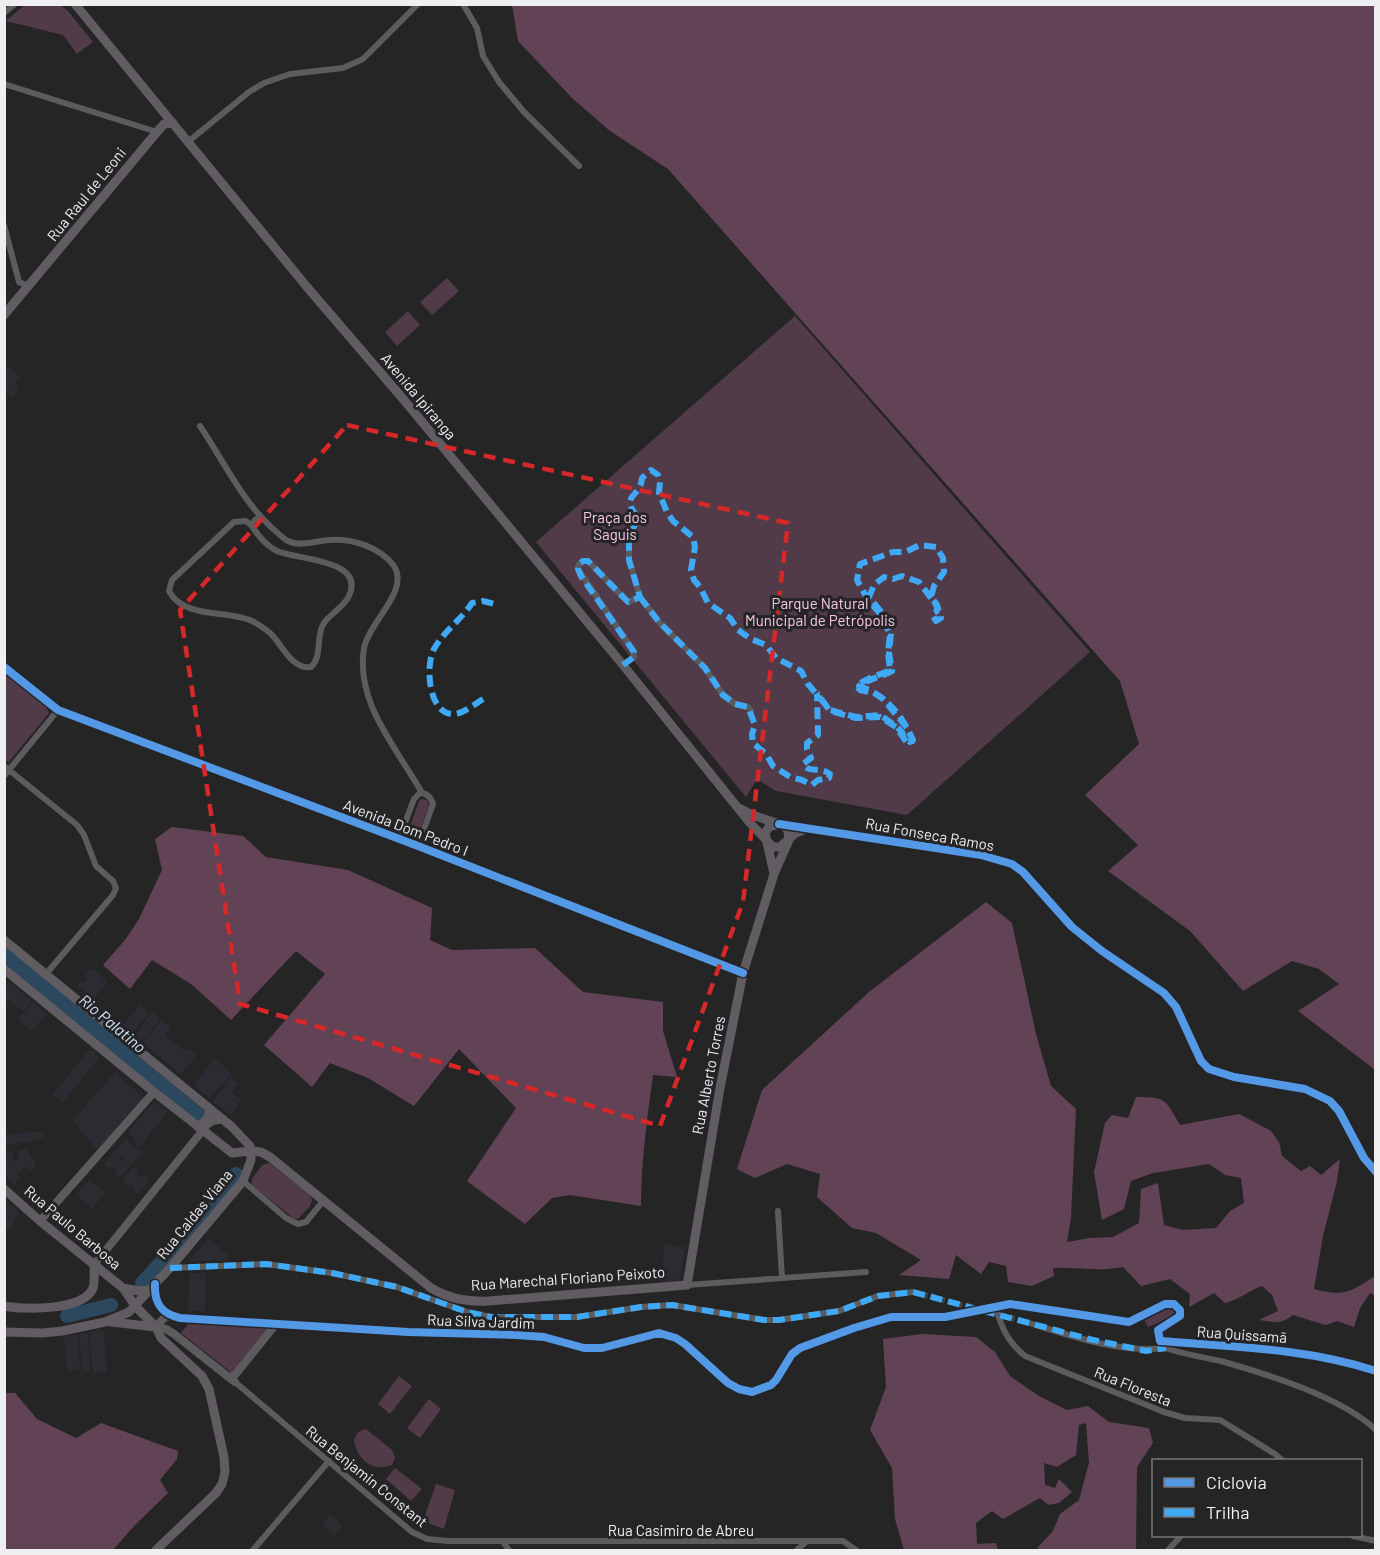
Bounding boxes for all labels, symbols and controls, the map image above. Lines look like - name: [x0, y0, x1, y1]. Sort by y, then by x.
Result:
- street label: Rua Raul de Leoni: [43, 144, 129, 244]
- street label: Avenida Ipiranga: [378, 349, 460, 443]
- park label: Praça dos Saguis: [583, 508, 647, 543]
- park label: Parque Natural Municipal de Petrópolis: [745, 594, 895, 629]
- street label: Avenida Dom Pedro I: [341, 795, 471, 859]
- street label: Rua Fonseca Ramos: [864, 814, 996, 854]
- water label: Rio Palatino: [76, 990, 150, 1056]
- street label: Rua Alberto Torres: [688, 1014, 728, 1136]
- street label: Rua Caldas Viana: [152, 1166, 236, 1262]
- street label: Rua Paulo Barbosa: [21, 1181, 125, 1273]
- street label: Rua Marechal Floriano Peixoto: [470, 1262, 666, 1294]
- street label: Rua Silva Jardim: [427, 1310, 535, 1332]
- street label: Rua Quissamã: [1196, 1322, 1288, 1346]
- street label: Rua Floresta: [1092, 1362, 1174, 1410]
- street label: Rua Benjamin Constant: [303, 1421, 431, 1531]
- legend: [1152, 1459, 1362, 1537]
- text: Ciclovia: [1206, 1471, 1267, 1493]
- text: Trilha: [1206, 1501, 1250, 1523]
- street label: Rua Casimiro de Abreu: [608, 1521, 754, 1539]

